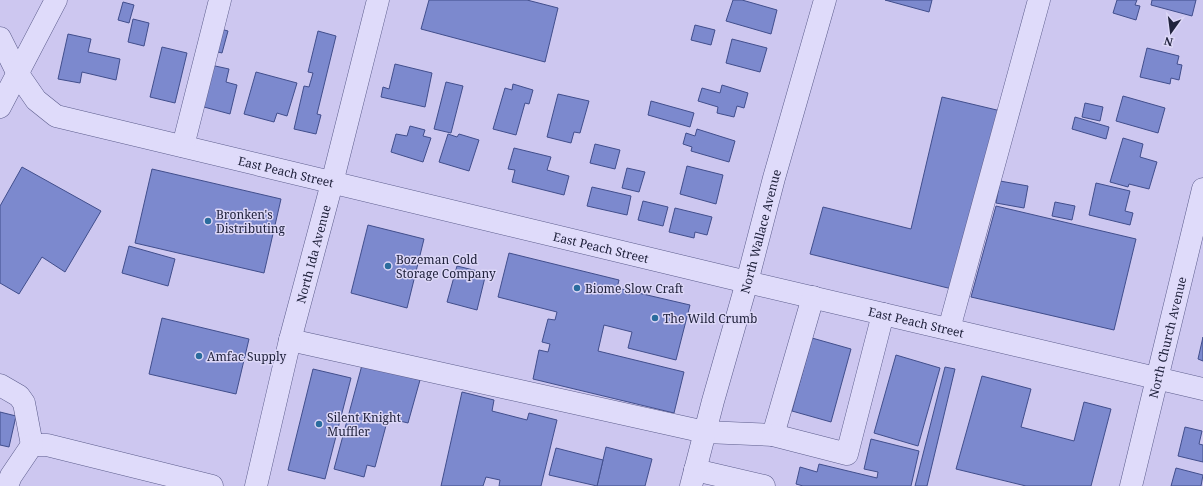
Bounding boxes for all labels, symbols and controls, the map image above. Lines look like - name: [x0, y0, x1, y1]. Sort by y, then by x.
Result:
- north arrow: [1151, 12, 1191, 52]
- text: N: [1162, 34, 1174, 51]
- street label: East Peach Street: [237, 152, 335, 191]
- street label: North Wallace Avenue: [736, 167, 785, 295]
- street label: North Ida Avenue: [292, 203, 334, 305]
- place label: Bronken's Distributing: [216, 206, 285, 237]
- marker: Bronken's Distributing: [203, 216, 213, 226]
- street label: East Peach Street: [552, 227, 650, 267]
- place label: Bozeman Cold Storage Company: [396, 251, 496, 282]
- marker: Bozeman Cold Storage Company: [383, 261, 393, 271]
- street label: North Church Avenue: [1144, 275, 1190, 400]
- place label: Biome Slow Craft: [585, 280, 683, 297]
- marker: Biome Slow Craft: [572, 283, 582, 293]
- street label: East Peach Street: [867, 302, 966, 341]
- place label: The Wild Crumb: [663, 310, 757, 327]
- marker: The Wild Crumb: [650, 313, 660, 323]
- place label: Amfac Supply: [207, 348, 287, 365]
- marker: Amfac Supply: [194, 351, 204, 361]
- place label: Silent Knight Muffler: [327, 409, 401, 440]
- marker: Silent Knight Muffler: [314, 419, 324, 429]

